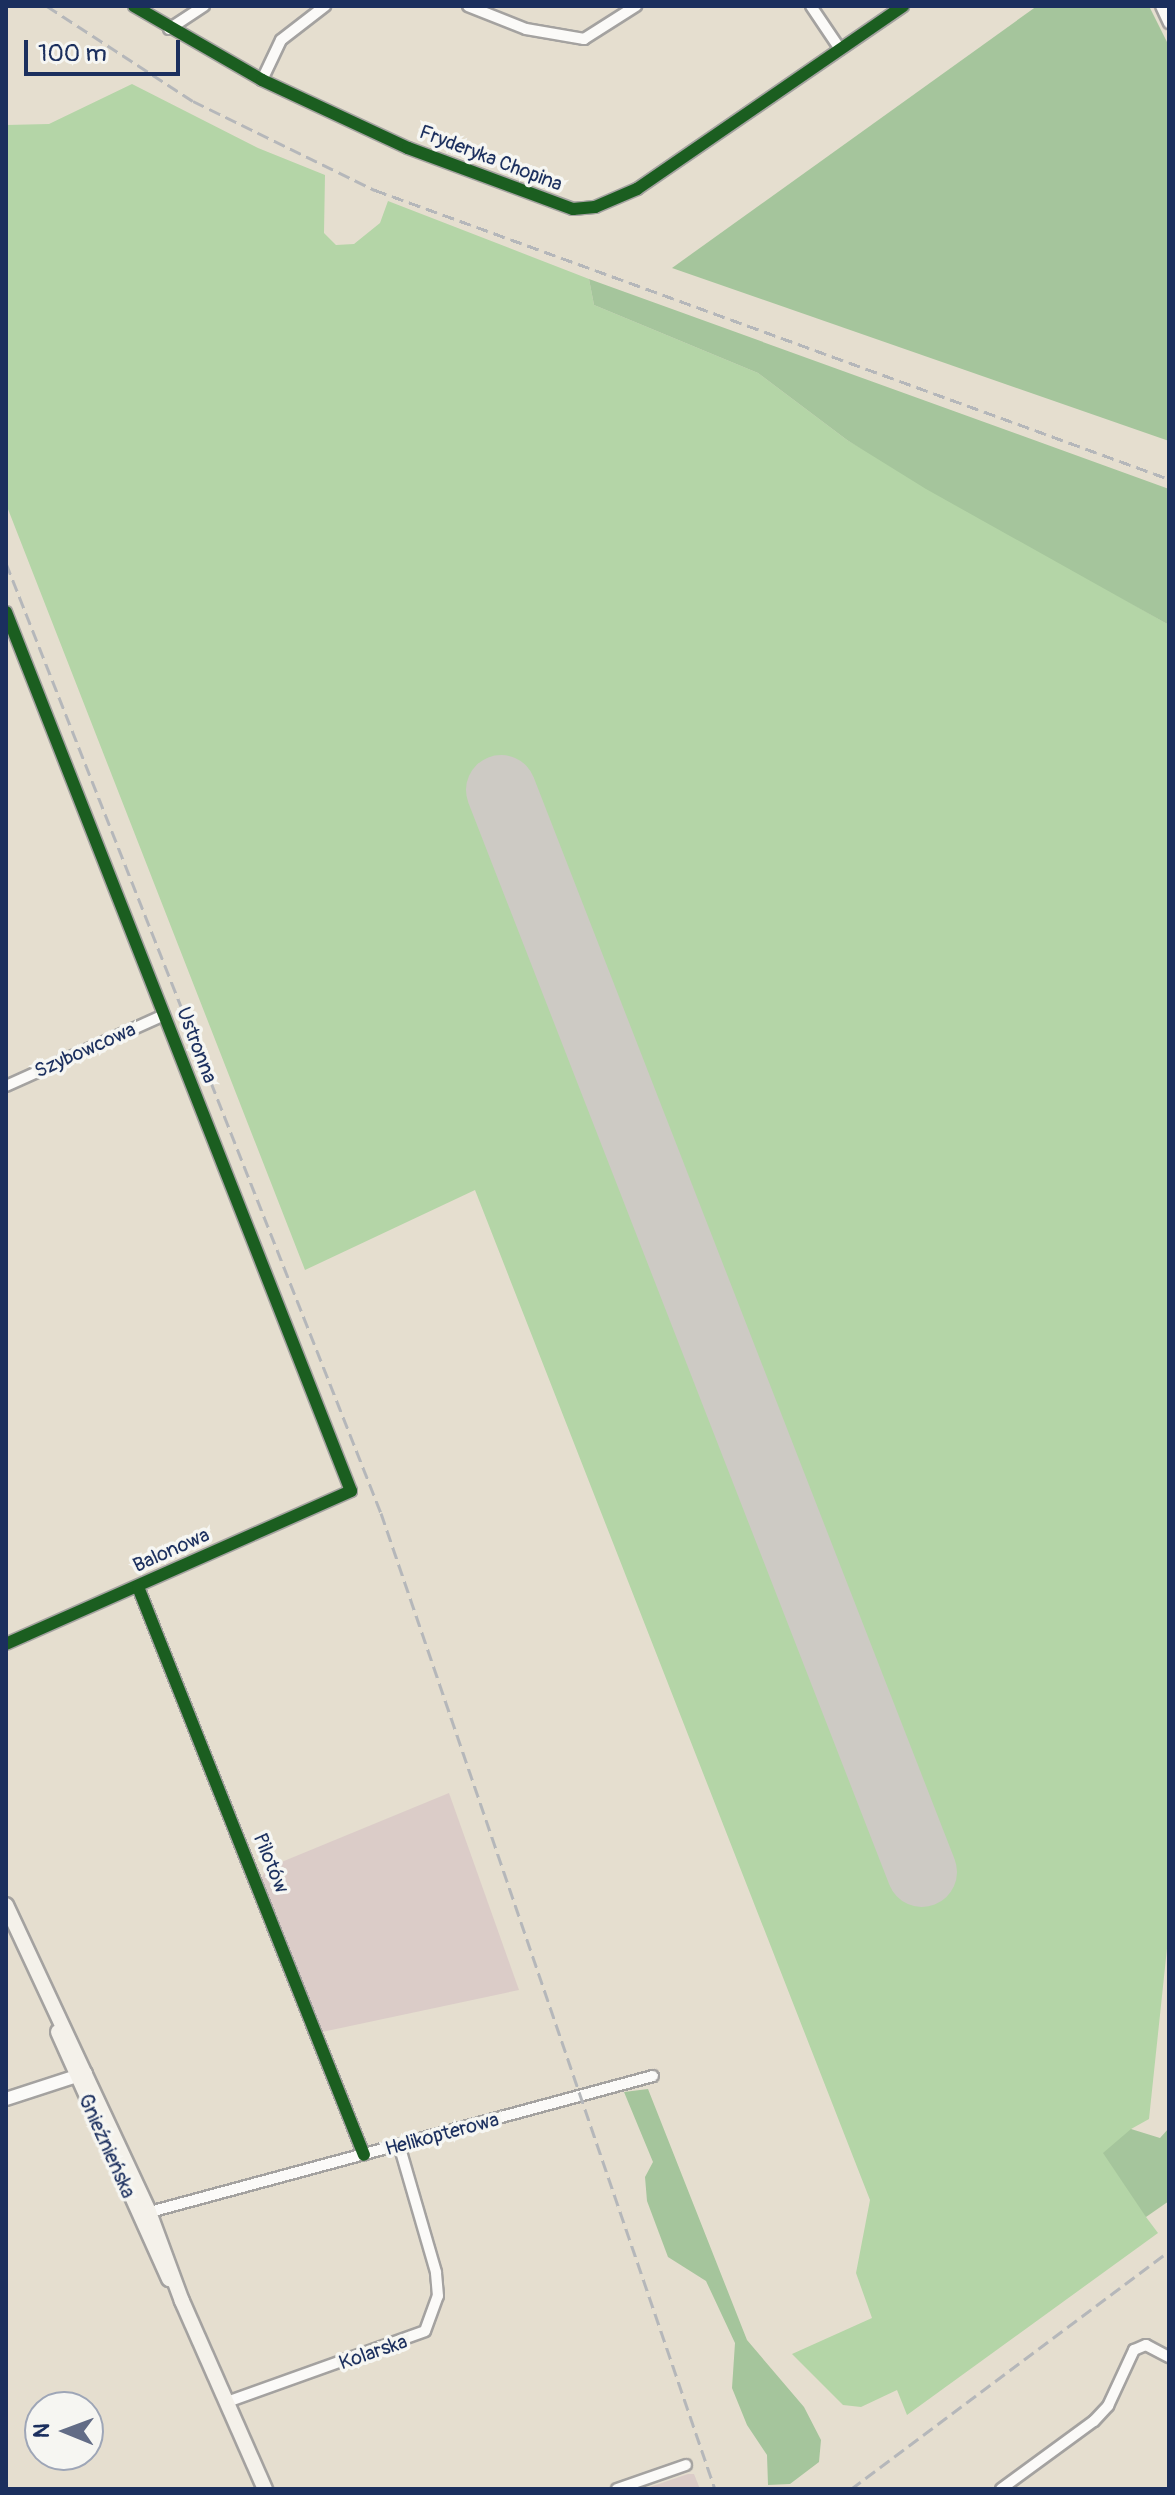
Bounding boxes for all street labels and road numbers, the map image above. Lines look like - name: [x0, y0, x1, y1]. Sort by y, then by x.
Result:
- street label: Fryderyka Chopina: [416, 120, 566, 196]
- street label: Ustronna: [172, 1004, 222, 1086]
- street label: Szybowcowa: [31, 1017, 139, 1083]
- street label: Balonowa: [129, 1523, 213, 1577]
- street label: Pilotów: [248, 1829, 294, 1897]
- street label: Gnieźnieńska: [73, 2090, 141, 2202]
- street label: Helikopterowa: [383, 2107, 501, 2161]
- street label: Kolarska: [336, 2329, 410, 2375]

